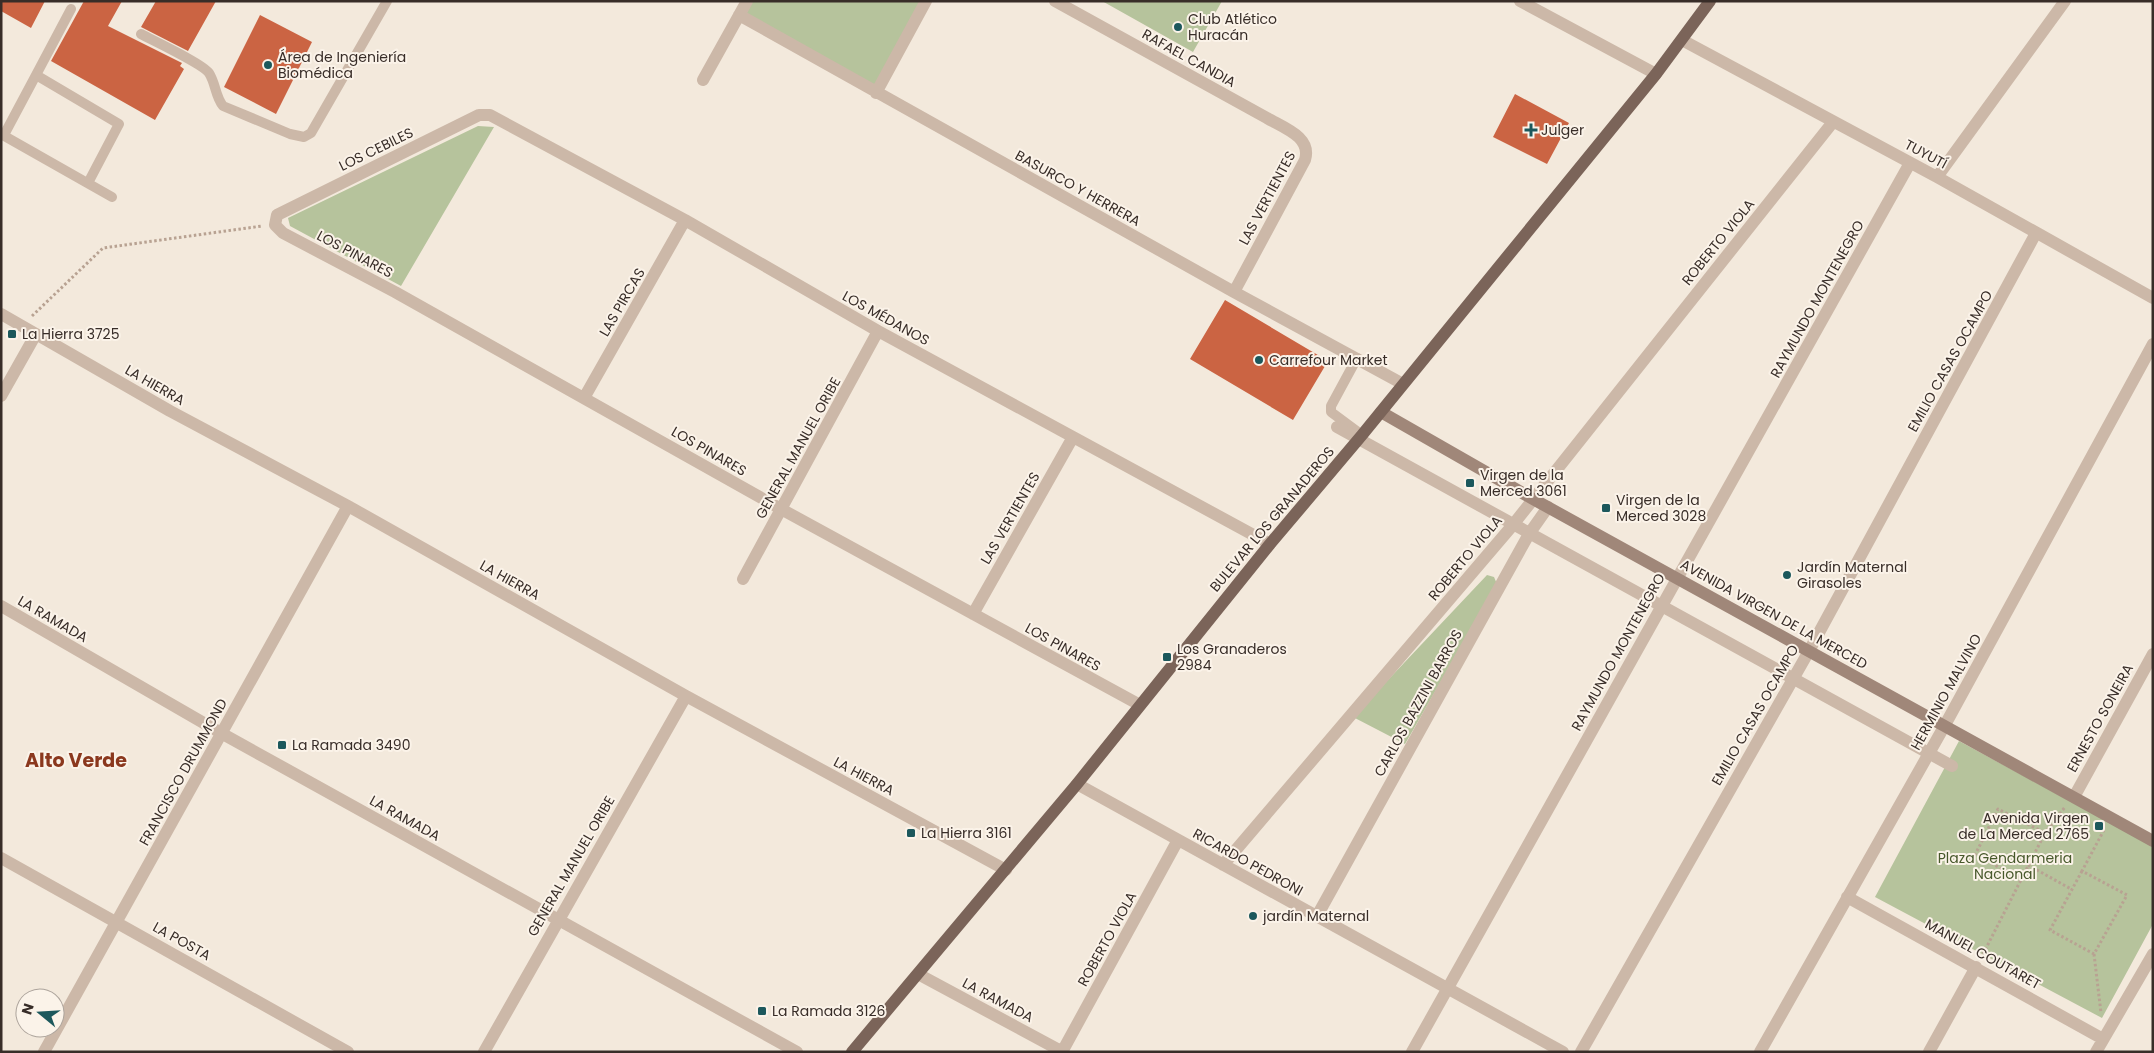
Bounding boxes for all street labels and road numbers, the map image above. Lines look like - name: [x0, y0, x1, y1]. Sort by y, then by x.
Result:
- street label: RAFAEL CANDIA: [1139, 24, 1239, 92]
- street label: LOS CEBILES: [335, 122, 417, 176]
- street label: TUYUTÍ: [1901, 134, 1951, 174]
- street label: BASURCO Y HERRERA: [1012, 145, 1144, 231]
- street label: LAS VERTIENTES: [1234, 148, 1300, 248]
- street label: ROBERTO VIOLA: [1677, 195, 1759, 289]
- street label: RAYMUNDO MONTENEGRO: [1765, 217, 1869, 381]
- street label: LOS PINARES: [313, 226, 397, 282]
- street label: LAS PIRCAS: [594, 264, 650, 340]
- street label: LOS MÉDANOS: [839, 286, 933, 350]
- street label: EMILIO CASAS OCAMPO: [1903, 287, 1997, 435]
- street label: LA HIERRA: [121, 360, 189, 410]
- street label: GENERAL MANUEL ORIBE: [751, 373, 845, 523]
- street label: LOS PINARES: [668, 421, 750, 481]
- street label: BULEVAR LOS GRANADEROS: [1205, 442, 1339, 596]
- street label: LAS VERTIENTES: [975, 468, 1045, 568]
- street label: ROBERTO VIOLA: [1423, 511, 1507, 605]
- street label: AVENIDA VIRGEN DE LA MERCED: [1677, 554, 1871, 674]
- street label: LA HIERRA: [476, 555, 544, 605]
- street label: RAYMUNDO MONTENEGRO: [1566, 570, 1670, 734]
- street label: LA RAMADA: [14, 591, 92, 647]
- street label: LOS PINARES: [1022, 618, 1104, 676]
- street label: CARLOS BAZZINI BARROS: [1369, 626, 1467, 780]
- street label: HERMINIO MALVINO: [1906, 630, 1986, 754]
- street label: EMILIO CASAS OCAMPO: [1707, 641, 1803, 789]
- street label: ERNESTO SONEIRA: [2062, 660, 2138, 776]
- street label: FRANCISCO DRUMMOND: [134, 695, 232, 849]
- street label: LA HIERRA: [830, 752, 898, 800]
- street label: LA RAMADA: [366, 790, 444, 846]
- street label: GENERAL MANUEL ORIBE: [523, 792, 619, 940]
- street label: RICARDO PEDRONI: [1189, 823, 1307, 901]
- street label: ROBERTO VIOLA: [1073, 888, 1141, 990]
- street label: MANUEL COUTARET: [1922, 914, 2045, 994]
- street label: LA POSTA: [149, 917, 215, 965]
- street label: LA RAMADA: [959, 973, 1037, 1027]

